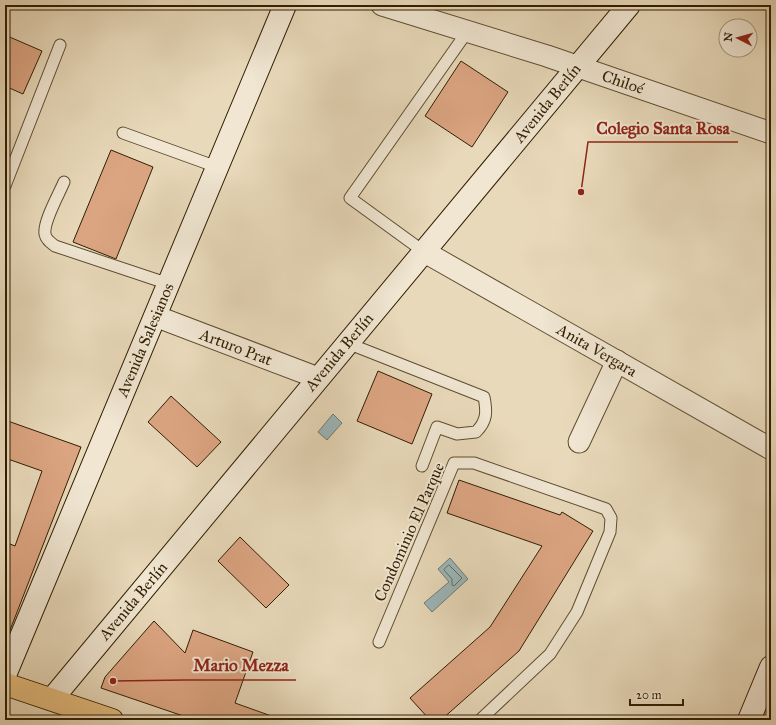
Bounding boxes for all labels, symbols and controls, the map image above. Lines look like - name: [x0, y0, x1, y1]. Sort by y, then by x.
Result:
- north arrow: [718, 18, 758, 58]
- text: N: [722, 31, 736, 42]
- street label: Avenida Berlín: [509, 59, 585, 147]
- street label: Chiloé: [599, 66, 647, 98]
- callout: Colegio Santa Rosa: [588, 113, 738, 142]
- text: Colegio Santa Rosa: [596, 118, 731, 139]
- street label: Avenida Salesianos: [112, 280, 178, 401]
- street label: Avenida Berlín: [300, 309, 377, 396]
- street label: Anita Vergara: [552, 319, 641, 382]
- street label: Arturo Prat: [196, 324, 275, 370]
- street label: Condominio El Parque: [370, 459, 449, 605]
- street label: Avenida Berlín: [94, 558, 171, 645]
- callout: Mario Mezza: [185, 651, 296, 680]
- text: Mario Mezza: [193, 655, 289, 676]
- scale bar: [630, 681, 683, 707]
- text: 20 m: [636, 688, 662, 702]

